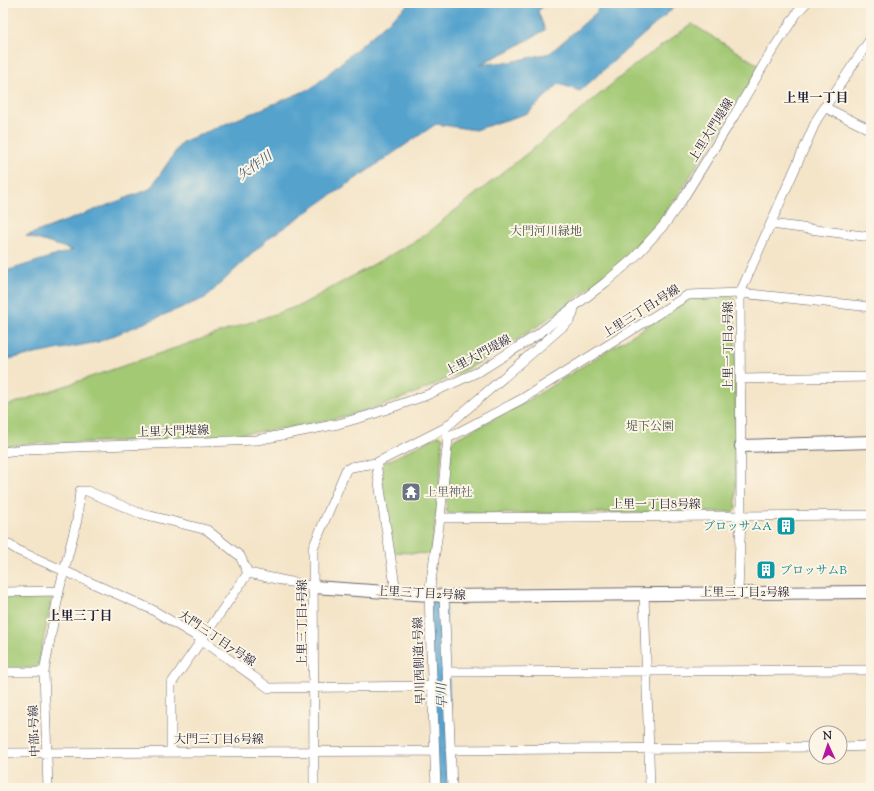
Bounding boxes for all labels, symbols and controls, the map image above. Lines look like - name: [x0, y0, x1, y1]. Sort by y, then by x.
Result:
- district label: 上里一丁目: [783, 90, 849, 108]
- street label: 上里大門堤線: [685, 95, 739, 166]
- water label: 矢作川: [234, 147, 278, 185]
- park label: 大門河川緑地: [510, 223, 582, 241]
- street label: 上里三丁目1号線: [599, 281, 684, 343]
- street label: 上里一丁目9号線: [720, 301, 738, 391]
- street label: 上里大門堤線: [442, 331, 514, 381]
- park label: 堤下公園: [626, 418, 674, 436]
- street label: 上里大門堤線: [137, 422, 209, 442]
- temple icon: 上里神社: [400, 481, 422, 503]
- place label: 上里神社: [425, 484, 473, 502]
- street label: 上里一丁目8号線: [611, 496, 701, 514]
- building icon: ブロッサムA: [775, 515, 797, 537]
- place label: ブロッサムA: [703, 518, 772, 536]
- building icon: ブロッサムB: [755, 559, 777, 581]
- place label: ブロッサムB: [780, 562, 847, 580]
- street label: 上里三丁目1号線: [294, 579, 312, 667]
- street label: 上里三丁目2号線: [376, 583, 466, 605]
- street label: 上里三丁目2号線: [700, 584, 790, 602]
- street label: 大門三丁目7号線: [174, 606, 259, 671]
- district label: 上里三丁目: [47, 608, 113, 626]
- street label: 早川西側道1号線: [409, 617, 431, 705]
- water label: 早川: [433, 681, 452, 709]
- street label: 中部1号線: [25, 705, 45, 757]
- north arrow: [808, 725, 848, 765]
- text: N: [822, 728, 833, 744]
- street label: 大門三丁目6号線: [174, 731, 264, 749]

